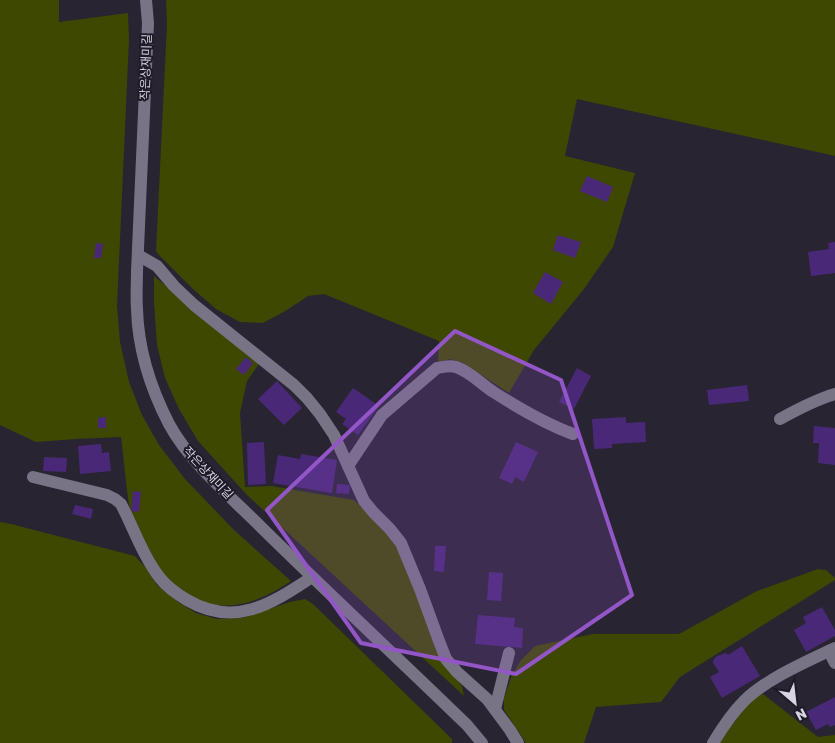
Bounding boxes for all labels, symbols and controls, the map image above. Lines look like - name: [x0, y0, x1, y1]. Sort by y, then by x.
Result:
- street label: 작은상재미길: [138, 34, 154, 100]
- street label: 작은상재미길: [180, 444, 236, 502]
- north arrow: [770, 678, 820, 728]
- text: N: [792, 704, 809, 724]

